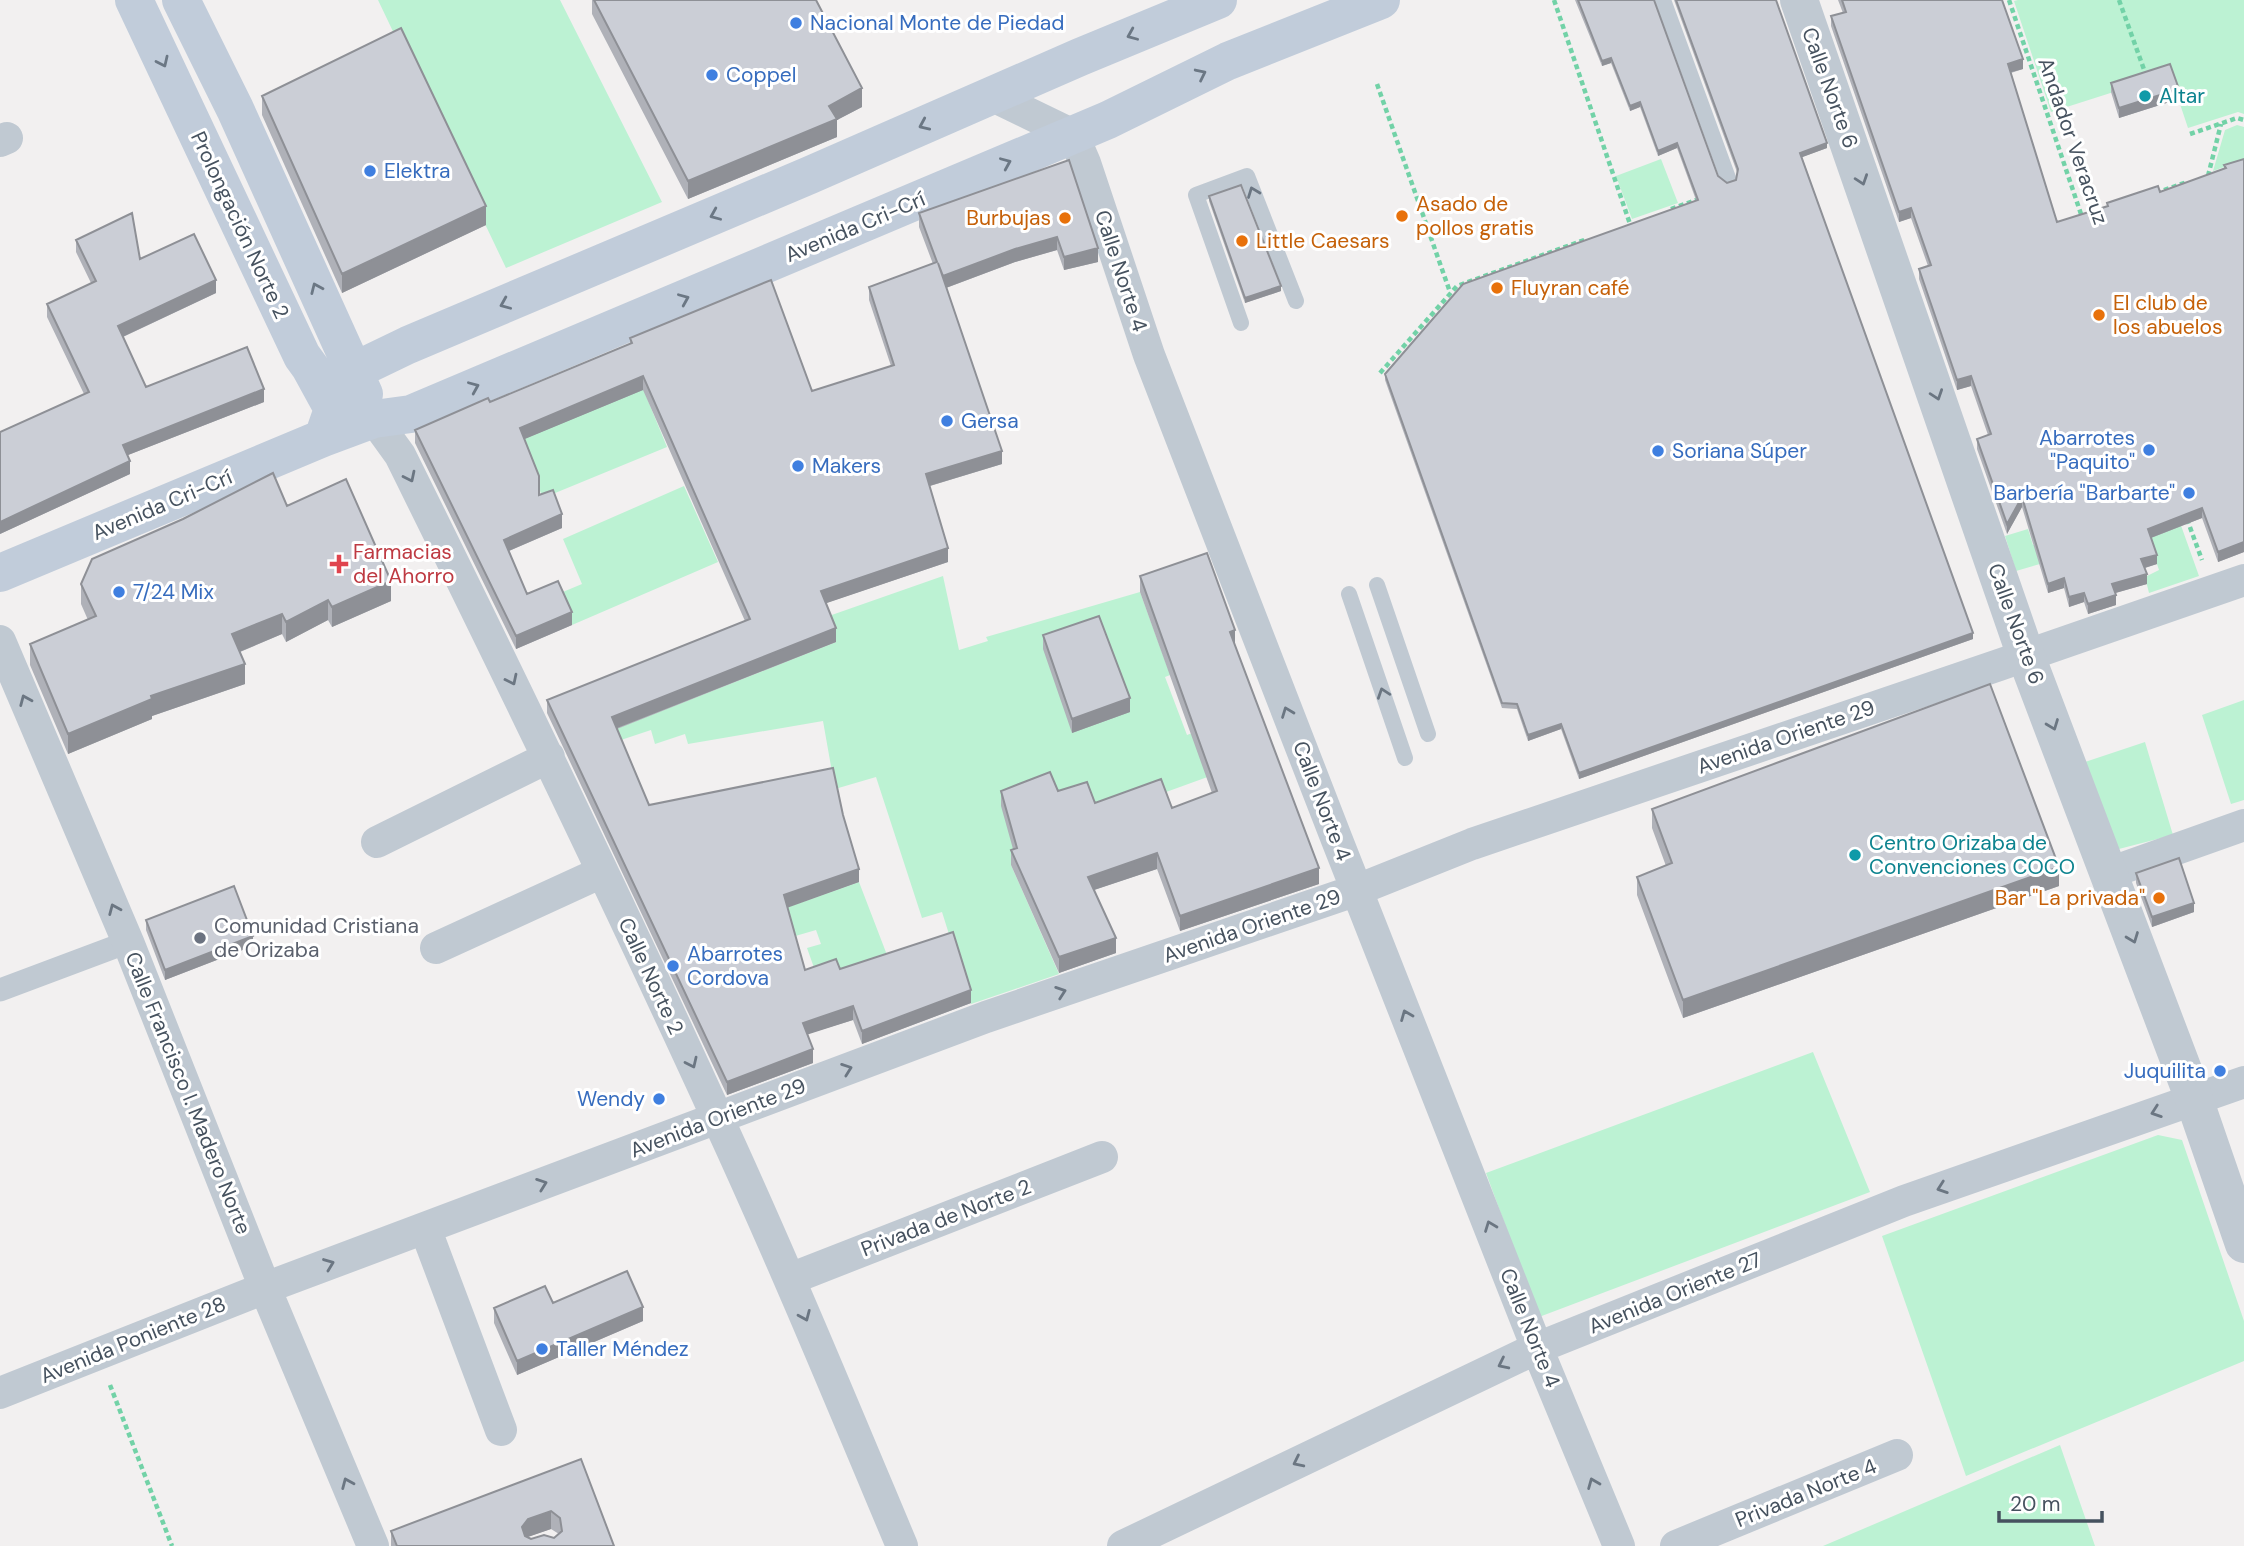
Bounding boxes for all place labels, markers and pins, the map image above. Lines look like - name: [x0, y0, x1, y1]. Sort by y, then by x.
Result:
- place label: Nacional Monte de Piedad: [810, 9, 1064, 37]
- marker: Nacional Monte de Piedad: [788, 15, 804, 31]
- place label: Coppel: [726, 61, 796, 89]
- marker: Coppel: [704, 67, 720, 83]
- place label: Altar: [2159, 82, 2205, 110]
- marker: Altar: [2137, 88, 2153, 104]
- place label: Elektra: [384, 157, 451, 185]
- marker: Elektra: [362, 163, 378, 179]
- place label: Asado de pollos gratis: [1416, 190, 1534, 242]
- place label: Burbujas: [966, 204, 1051, 232]
- marker: Asado de pollos gratis: [1394, 208, 1410, 224]
- marker: Burbujas: [1057, 210, 1073, 226]
- place label: Little Caesars: [1256, 227, 1389, 255]
- marker: Little Caesars: [1234, 233, 1250, 249]
- place label: Fluyran café: [1511, 274, 1630, 302]
- marker: Fluyran café: [1489, 280, 1505, 296]
- place label: El club de los abuelos: [2113, 289, 2222, 341]
- marker: El club de los abuelos: [2091, 307, 2107, 323]
- place label: Gersa: [961, 407, 1019, 435]
- marker: Gersa: [939, 413, 955, 429]
- place label: Abarrotes "Paquito": [2039, 424, 2135, 476]
- place label: Soriana Súper: [1672, 437, 1807, 465]
- marker: Abarrotes "Paquito": [2141, 442, 2157, 458]
- marker: Soriana Súper: [1650, 443, 1666, 459]
- place label: Makers: [812, 452, 881, 480]
- marker: Makers: [790, 458, 806, 474]
- place label: Barbería "Barbarte": [1993, 479, 2175, 507]
- marker: Barbería "Barbarte": [2181, 485, 2197, 501]
- place label: Farmacias del Ahorro: [353, 538, 454, 590]
- marker: Farmacias del Ahorro: [331, 556, 347, 572]
- place label: 7/24 Mix: [133, 578, 214, 606]
- marker: 7/24 Mix: [111, 584, 127, 600]
- place label: Centro Orizaba de Convenciones COCO: [1869, 829, 2075, 881]
- marker: Centro Orizaba de Convenciones COCO: [1847, 847, 1863, 863]
- place label: Bar "La privada": [1995, 884, 2145, 912]
- marker: Bar "La privada": [2151, 890, 2167, 906]
- place label: Comunidad Cristiana de Orizaba: [214, 912, 419, 964]
- marker: Comunidad Cristiana de Orizaba: [192, 930, 208, 946]
- place label: Abarrotes Cordova: [687, 940, 783, 992]
- marker: Abarrotes Cordova: [665, 958, 681, 974]
- place label: Juquilita: [2124, 1057, 2206, 1085]
- marker: Juquilita: [2212, 1063, 2228, 1079]
- place label: Wendy: [577, 1085, 645, 1113]
- marker: Wendy: [651, 1091, 667, 1107]
- place label: Taller Méndez: [556, 1335, 689, 1363]
- marker: Taller Méndez: [534, 1341, 550, 1357]

